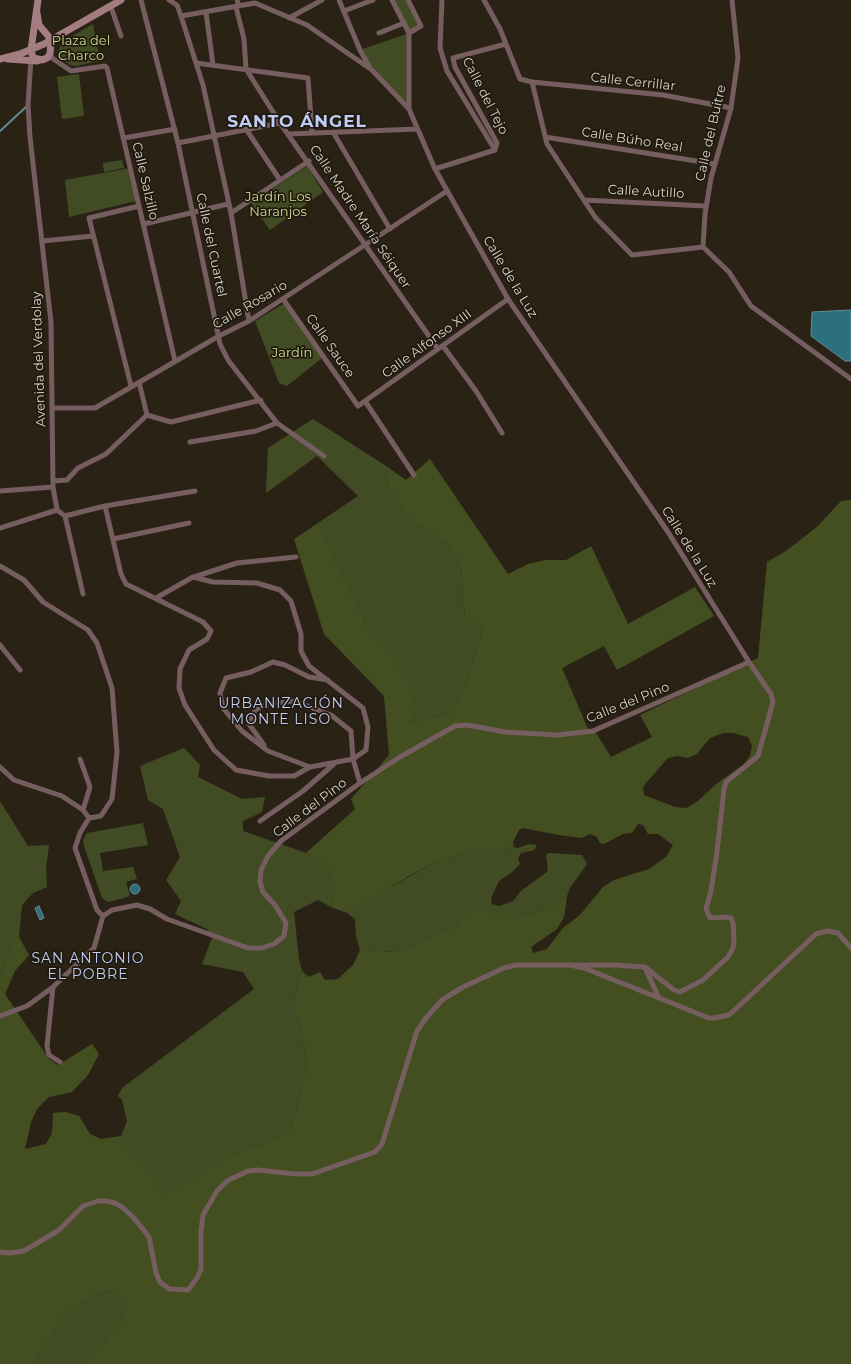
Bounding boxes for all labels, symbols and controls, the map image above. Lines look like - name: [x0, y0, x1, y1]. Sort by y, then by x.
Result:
- park label: Plaza del Charco: [52, 33, 110, 64]
- street label: Calle del Tejo: [459, 55, 511, 137]
- street label: Calle Cerrillar: [590, 70, 676, 94]
- street label: Calle del Buitre: [692, 83, 730, 183]
- district label: SANTO ÁNGEL: [227, 112, 367, 132]
- street label: Calle Búho Real: [580, 124, 684, 156]
- street label: Calle Salzillo: [128, 141, 162, 221]
- street label: Calle Madre María Séiquer: [306, 142, 414, 292]
- street label: Calle Autillo: [607, 182, 685, 202]
- park label: Jardín Los Naranjos: [245, 189, 311, 220]
- street label: Calle del Cuartel: [192, 192, 230, 298]
- street label: Calle de la Luz: [479, 233, 541, 321]
- street label: Calle Rosario: [210, 277, 290, 333]
- street label: Avenida del Verdolay: [29, 291, 49, 427]
- street label: Calle Alfonso XIII: [379, 306, 475, 382]
- street label: Calle Sauce: [302, 311, 358, 381]
- park label: Jardín: [272, 345, 312, 361]
- street label: Calle de la Luz: [658, 504, 720, 590]
- street label: Calle del Pino: [584, 679, 672, 727]
- district label: URBANIZACIÓN MONTE LISO: [218, 696, 344, 728]
- street label: Calle del Pino: [270, 775, 350, 841]
- district label: SAN ANTONIO EL POBRE: [31, 951, 145, 984]

